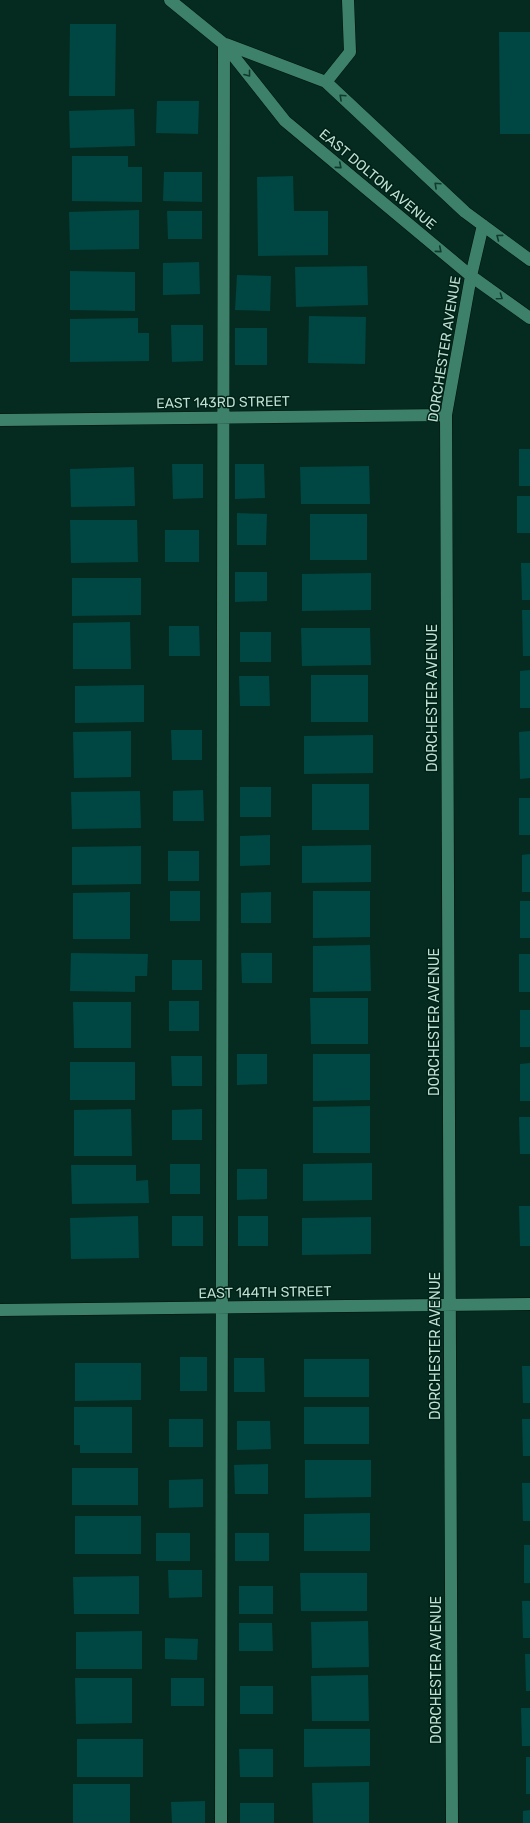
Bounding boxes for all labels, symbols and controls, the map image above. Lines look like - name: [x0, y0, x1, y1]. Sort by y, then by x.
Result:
- one-way arrow: [244, 70, 251, 77]
- one-way arrow: [339, 94, 346, 101]
- street label: EAST DOLTON AVENUE: [316, 126, 440, 233]
- one-way arrow: [335, 162, 342, 169]
- one-way arrow: [434, 182, 442, 190]
- one-way arrow: [496, 235, 503, 242]
- one-way arrow: [434, 245, 442, 252]
- street label: DORCHESTER AVENUE: [425, 275, 464, 423]
- one-way arrow: [496, 292, 503, 299]
- street label: EAST 143RD STREET: [156, 393, 290, 412]
- street label: DORCHESTER AVENUE: [424, 624, 441, 772]
- street label: DORCHESTER AVENUE: [426, 948, 443, 1096]
- street label: DORCHESTER AVENUE: [427, 1272, 444, 1420]
- street label: EAST 144TH STREET: [198, 1283, 332, 1302]
- street label: DORCHESTER AVENUE: [428, 1596, 445, 1744]

